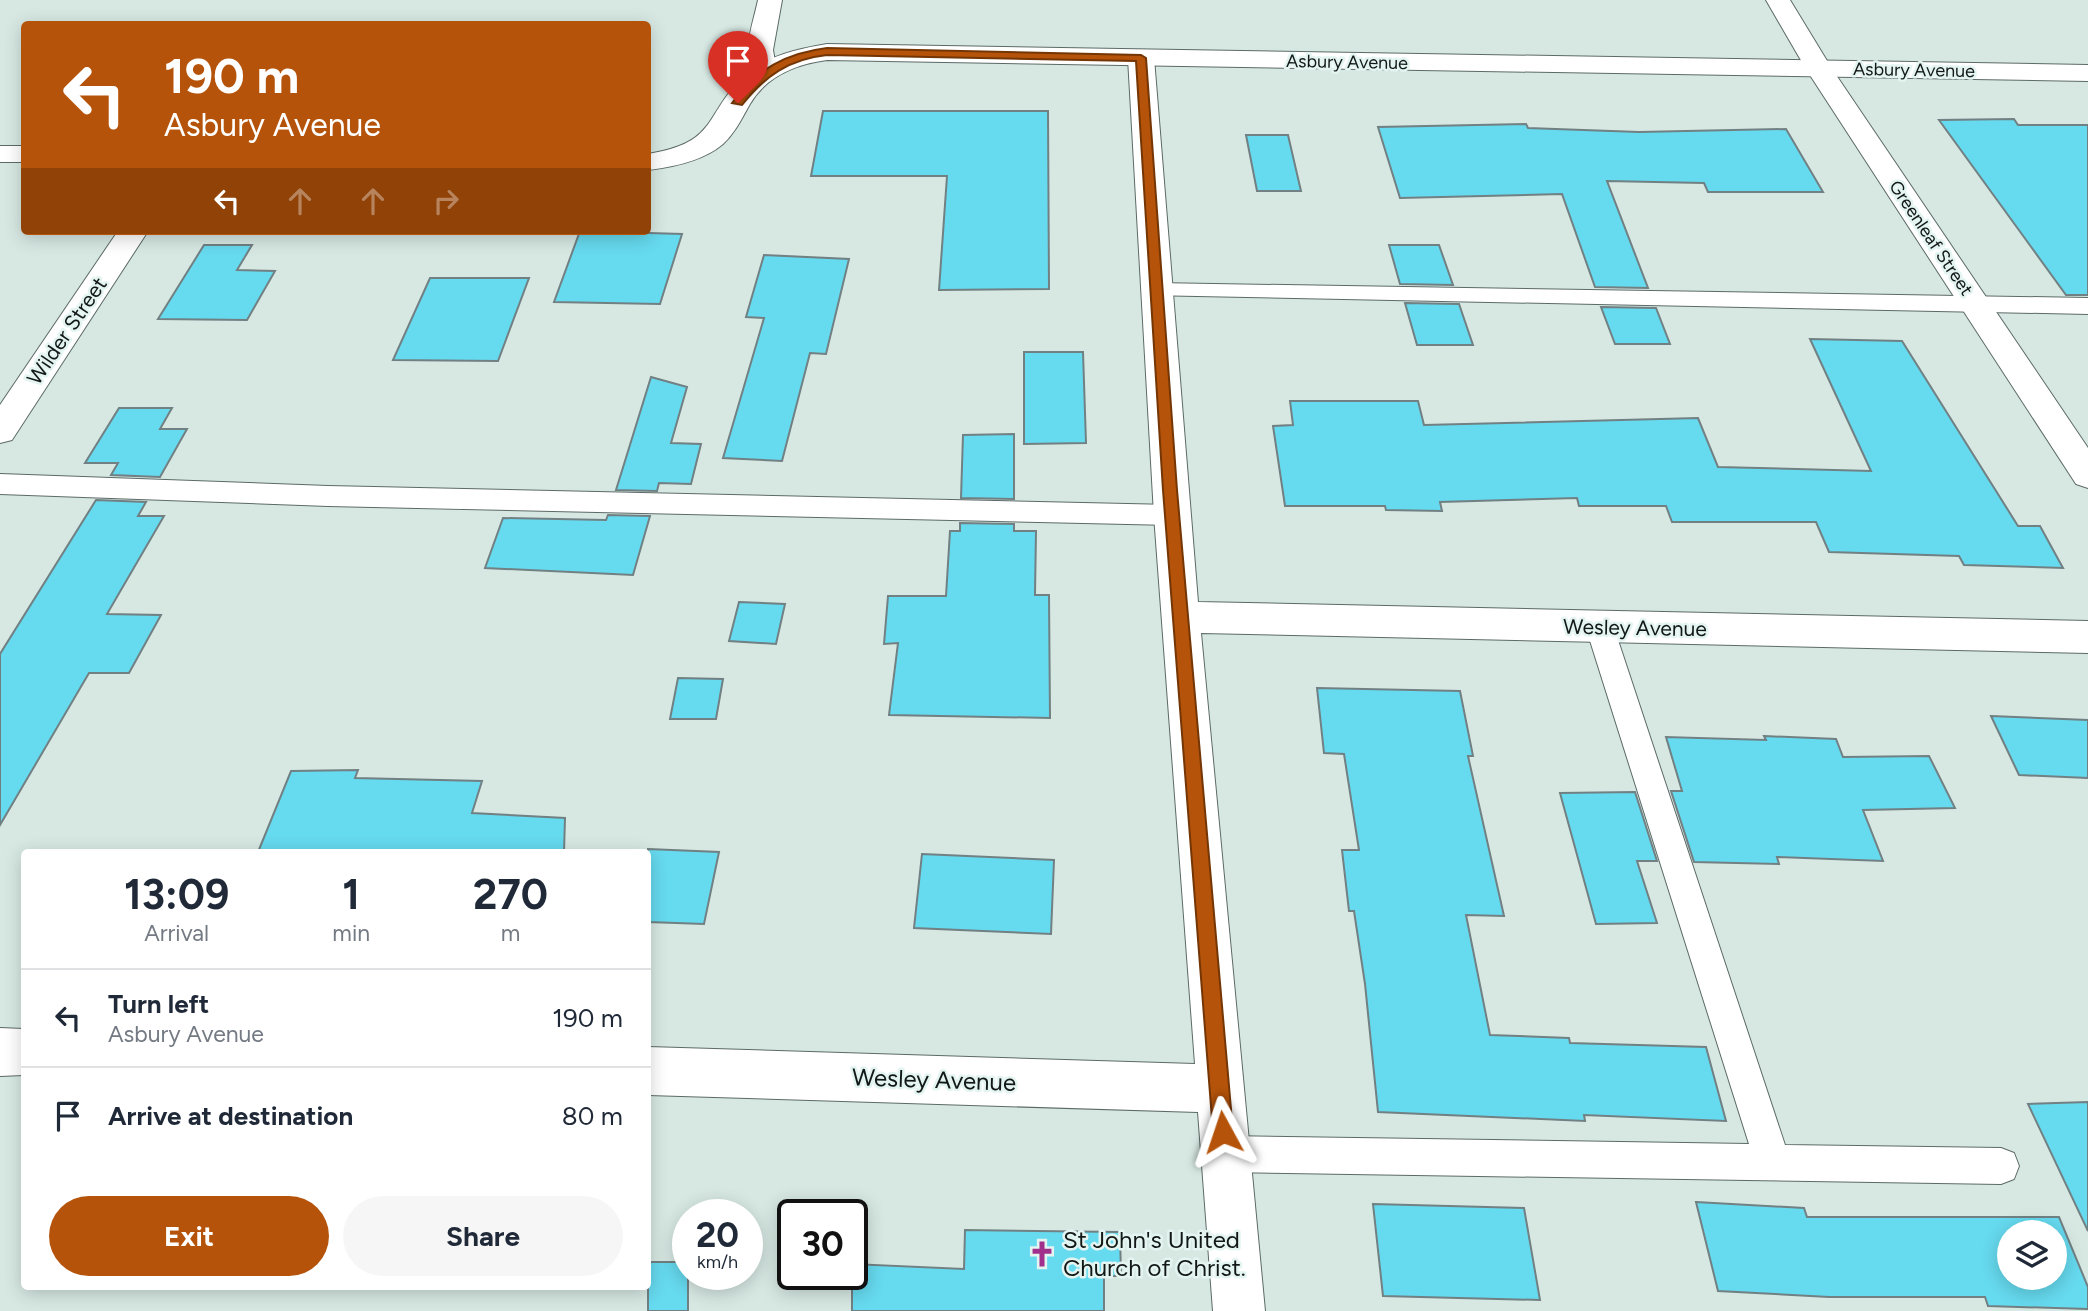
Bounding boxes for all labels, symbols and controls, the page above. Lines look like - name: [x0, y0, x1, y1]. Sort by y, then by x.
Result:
- pin: [708, 31, 768, 103]
- icon: arrive: [719, 42, 757, 80]
- text: 190 m: [164, 46, 299, 105]
- icon: left: [49, 49, 140, 140]
- street label: Asbury Avenue: [1286, 50, 1408, 74]
- street label: Asbury Avenue: [1853, 58, 1975, 82]
- text: Asbury Avenue: [164, 106, 381, 144]
- street label: Greenleaf Street: [1884, 176, 1978, 300]
- icon: left: [208, 182, 246, 220]
- icon: ahead: [281, 182, 319, 220]
- icon: ahead: [354, 182, 392, 220]
- icon: right: [427, 182, 465, 220]
- street label: Wilder Street: [21, 272, 112, 389]
- street label: Wesley Avenue: [1563, 614, 1707, 641]
- text: 13:09: [124, 869, 229, 920]
- text: 1: [342, 869, 360, 920]
- text: 270: [473, 869, 548, 920]
- text: Arrival: [144, 919, 209, 947]
- text: min: [332, 919, 370, 947]
- text: m: [501, 919, 520, 947]
- text: Turn left: [108, 988, 209, 1020]
- icon: left: [49, 999, 87, 1037]
- text: 190 m: [552, 1002, 623, 1034]
- text: Asbury Avenue: [108, 1020, 264, 1048]
- street label: Wesley Avenue: [851, 1062, 1017, 1097]
- position arrow: [1186, 1095, 1260, 1169]
- icon: arrive: [49, 1097, 87, 1135]
- text: Arrive at destination: [108, 1100, 353, 1132]
- text: 80 m: [562, 1100, 623, 1132]
- button: Exit: [49, 1196, 329, 1276]
- button: Share: [343, 1196, 623, 1276]
- speed limit sign: 30: [777, 1199, 868, 1290]
- text: 20: [696, 1214, 739, 1256]
- map controls: [1997, 1220, 2067, 1290]
- button: layers: [1997, 1220, 2067, 1290]
- place label: St John's United Church of Christ.: [1063, 1225, 1246, 1282]
- church icon: St John's United Church of Christ.: [1027, 1239, 1057, 1269]
- text: km/h: [697, 1251, 738, 1273]

